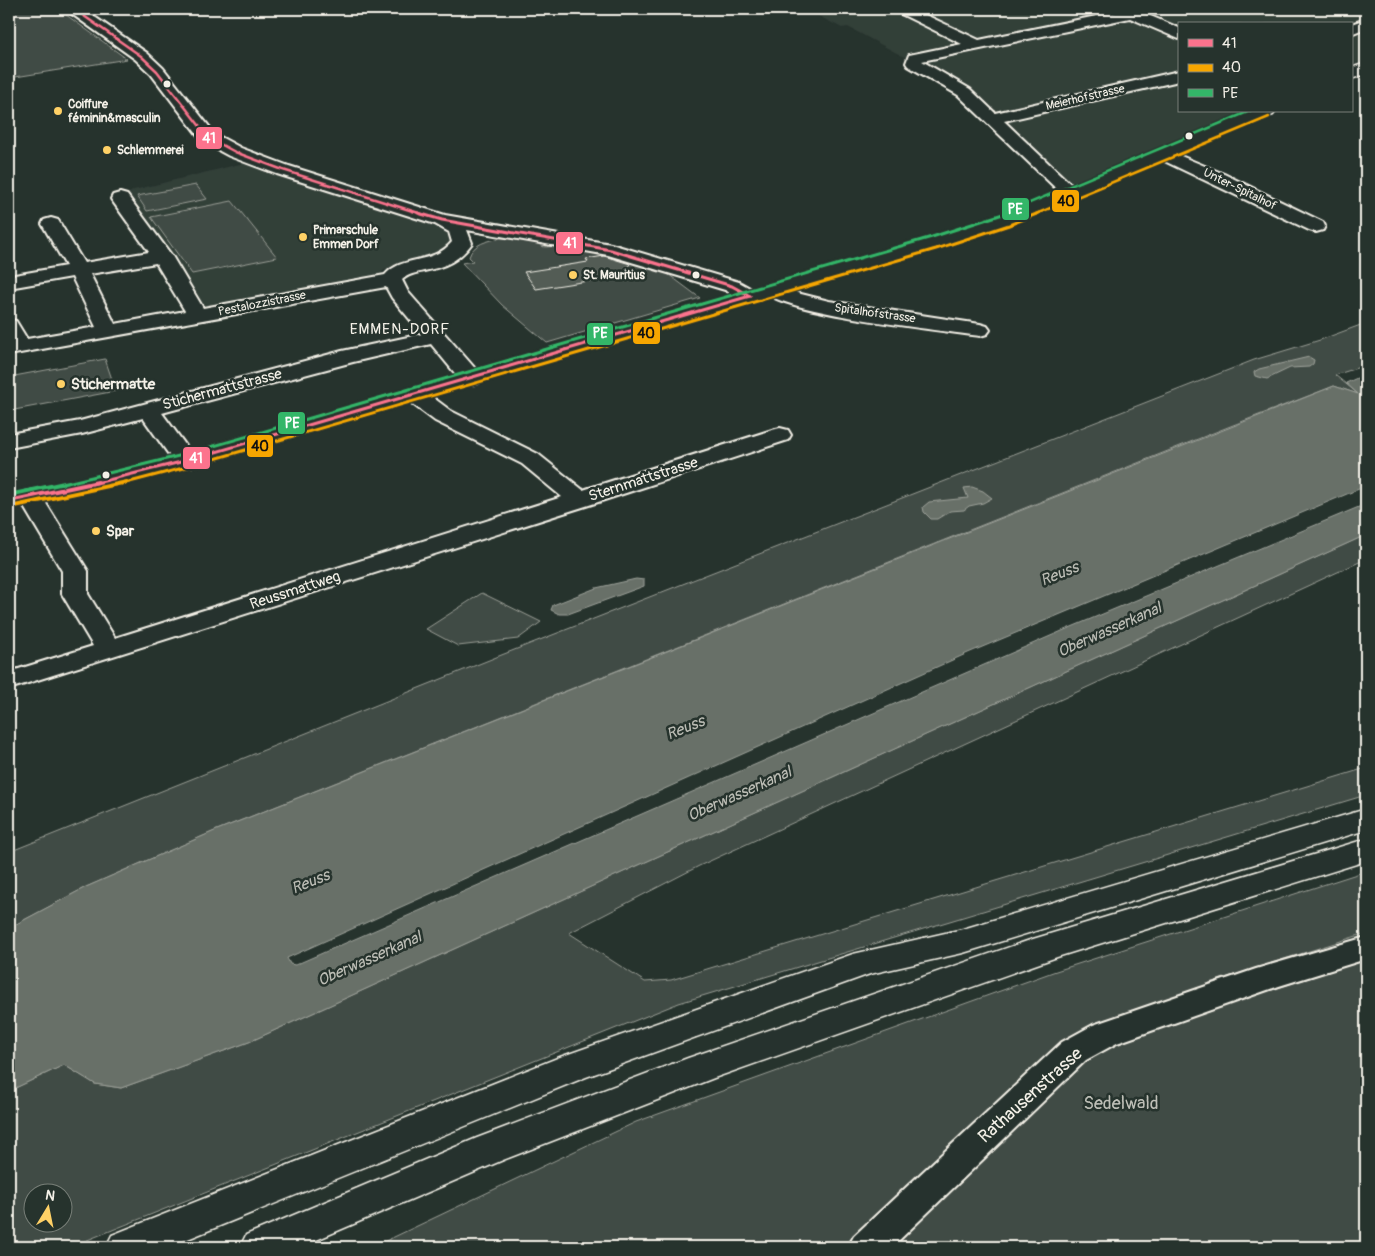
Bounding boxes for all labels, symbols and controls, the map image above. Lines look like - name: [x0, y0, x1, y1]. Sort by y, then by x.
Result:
- legend: [1178, 22, 1352, 112]
- text: 41: [1222, 34, 1237, 53]
- text: 40: [1222, 58, 1241, 77]
- unlabelled marker: [162, 79, 172, 89]
- street label: Meierhofstrasse: [1044, 81, 1126, 114]
- text: PE: [1222, 84, 1238, 103]
- place label: Coiffure féminin&masculin: [68, 97, 161, 126]
- marker: Coiffure féminin&masculin: [52, 105, 64, 117]
- line badge: 41: [195, 126, 223, 150]
- text: 41: [202, 130, 216, 147]
- unlabelled marker: [1184, 131, 1194, 141]
- place label: Schlemmerei: [117, 143, 184, 158]
- marker: Schlemmerei: [101, 144, 113, 156]
- street label: Unter-Spitalhof: [1201, 165, 1279, 214]
- line badge: 40: [1051, 189, 1080, 213]
- text: 40: [1057, 193, 1075, 210]
- line badge: PE: [1001, 197, 1030, 221]
- text: PE: [1007, 201, 1023, 218]
- place label: Primarschule Emmen Dorf: [313, 223, 379, 252]
- marker: Primarschule Emmen Dorf: [297, 231, 309, 243]
- line badge: 41: [555, 231, 584, 255]
- text: 41: [563, 235, 577, 252]
- place label: St. Mauritius: [583, 268, 646, 283]
- marker: St. Mauritius: [567, 269, 579, 281]
- unlabelled marker: [691, 270, 701, 280]
- street label: Pestalozzistrasse: [217, 288, 307, 319]
- street label: Spitalhofstrasse: [833, 300, 917, 327]
- district label: EMMEN-DORF: [350, 320, 450, 339]
- line badge: 40: [632, 321, 661, 345]
- line badge: PE: [586, 322, 614, 346]
- text: PE: [592, 325, 608, 342]
- text: 40: [637, 325, 655, 342]
- street label: Stichermattstrasse: [160, 364, 284, 415]
- place label: Stichermatte: [71, 375, 156, 394]
- marker: Stichermatte: [55, 378, 67, 390]
- line badge: PE: [277, 411, 306, 435]
- text: PE: [284, 415, 300, 432]
- line badge: 40: [246, 434, 274, 458]
- text: 40: [251, 438, 269, 455]
- line badge: 41: [182, 446, 211, 470]
- text: 41: [189, 450, 203, 467]
- street label: Sternmattstrasse: [586, 453, 701, 506]
- unlabelled marker: [101, 470, 111, 480]
- place label: Spar: [106, 522, 135, 541]
- marker: Spar: [90, 525, 102, 537]
- water label: Reuss: [1037, 557, 1083, 591]
- street label: Reussmattweg: [247, 567, 343, 614]
- water label: Oberwasserkanal: [1054, 597, 1166, 662]
- water label: Reuss: [663, 711, 709, 745]
- water label: Oberwasserkanal: [684, 761, 796, 826]
- water label: Reuss: [288, 865, 334, 899]
- water label: Oberwasserkanal: [314, 926, 426, 991]
- street label: Rathausenstrasse: [973, 1042, 1087, 1148]
- park label: Sedelwald: [1083, 1092, 1159, 1115]
- north arrow: [22, 1184, 72, 1234]
- text: N: [44, 1186, 56, 1205]

